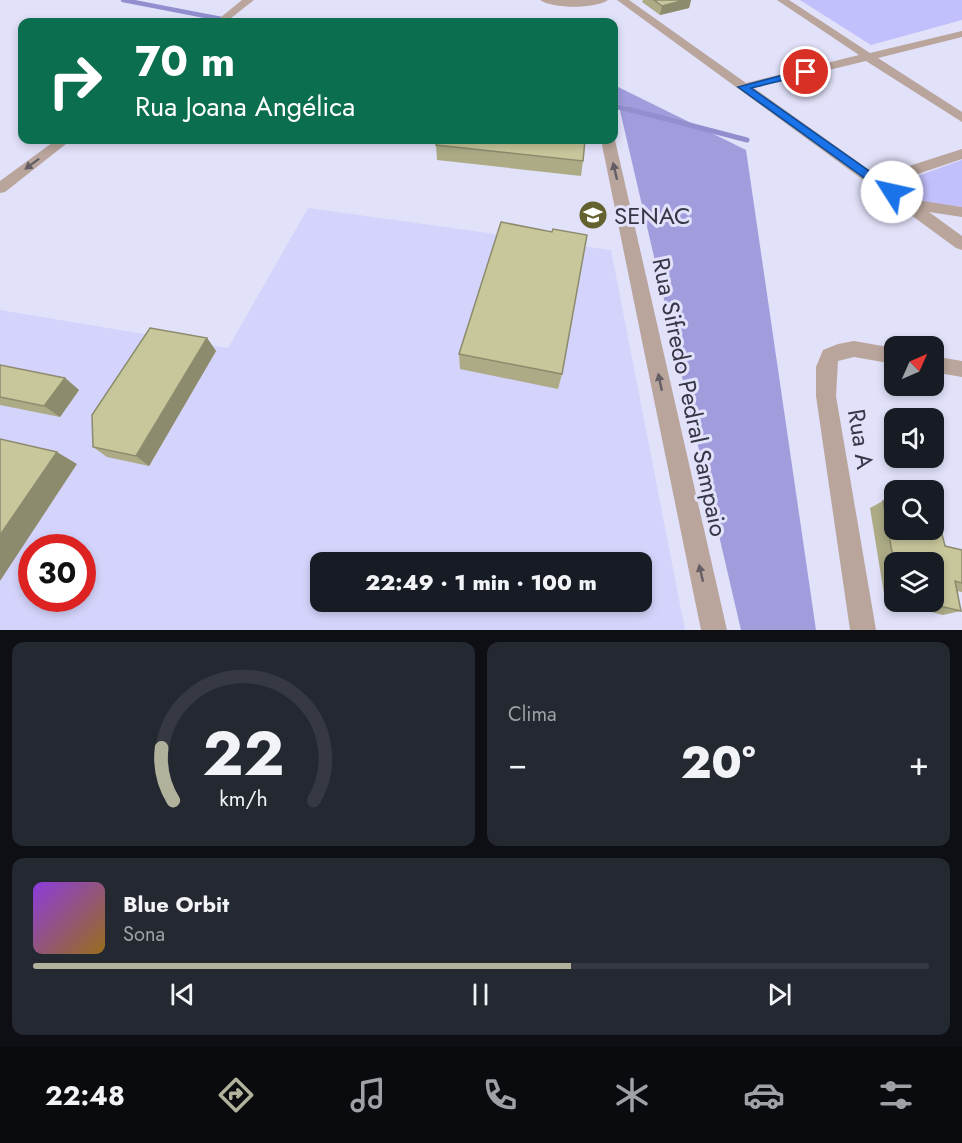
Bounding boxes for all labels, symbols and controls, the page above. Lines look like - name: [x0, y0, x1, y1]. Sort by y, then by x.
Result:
- text: 70 m: [135, 31, 235, 92]
- icon: right: [36, 42, 114, 120]
- pin: [780, 46, 831, 97]
- icon: arrive: [789, 55, 822, 88]
- text: Rua Joana Angélica: [135, 87, 355, 126]
- one-way arrow: [25, 157, 40, 169]
- position arrow: [860, 160, 924, 224]
- one-way arrow: [610, 161, 619, 180]
- place label: SENAC: [614, 198, 691, 233]
- school or university icon: SENAC: [577, 199, 609, 231]
- street label: Rua Sifredo Pedral Sampaio: [643, 254, 737, 540]
- north arrow: [884, 336, 944, 396]
- map controls: [884, 336, 944, 612]
- one-way arrow: [655, 373, 664, 392]
- street label: Rua A: [839, 406, 883, 472]
- button: sound: [884, 408, 944, 468]
- button: search: [884, 480, 944, 540]
- speed limit sign: 30: [18, 534, 96, 612]
- button: layers: [884, 552, 944, 612]
- one-way arrow: [696, 563, 705, 582]
- text: 22:49 · 1 min · 100 m: [365, 566, 597, 598]
- text: Clima: [508, 700, 557, 729]
- text: 22: [203, 708, 284, 798]
- text: 20°: [681, 730, 756, 795]
- text: −: [508, 740, 527, 787]
- text: +: [909, 740, 929, 787]
- text: km/h: [219, 783, 268, 814]
- text: Blue Orbit: [123, 888, 229, 920]
- text: Sona: [123, 920, 165, 949]
- icon: previous: [166, 978, 199, 1011]
- icon: pause: [464, 978, 497, 1011]
- icon: next: [763, 978, 796, 1011]
- icon: directions: [215, 1074, 257, 1116]
- icon: music: [347, 1074, 389, 1116]
- icon: phone: [479, 1074, 521, 1116]
- icon: climate: [611, 1074, 653, 1116]
- icon: car: [743, 1074, 785, 1116]
- icon: filters: [875, 1074, 917, 1116]
- text: 22:48: [45, 1076, 125, 1115]

